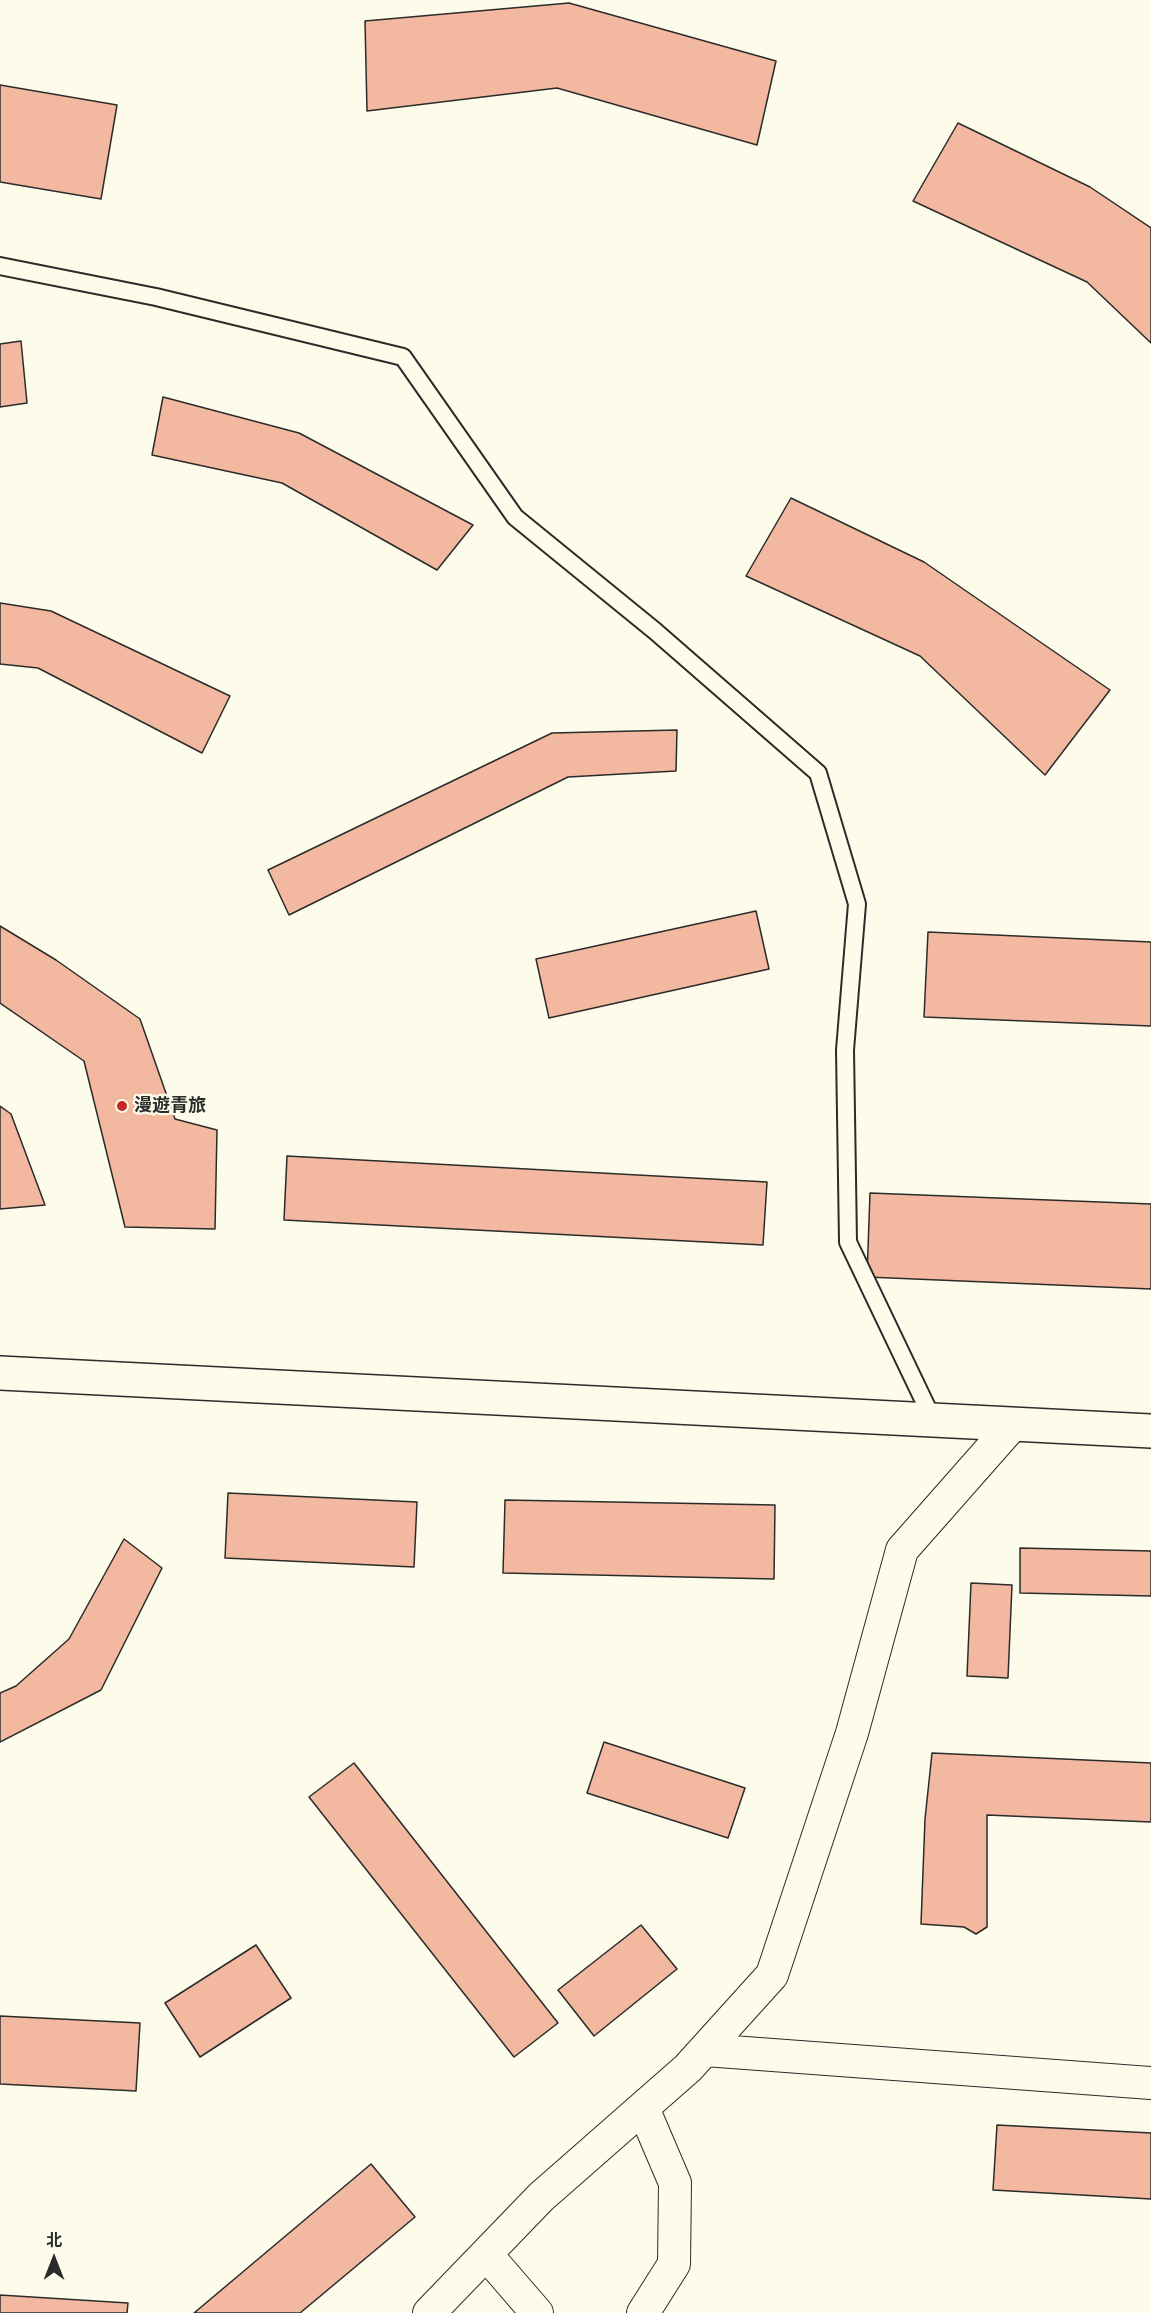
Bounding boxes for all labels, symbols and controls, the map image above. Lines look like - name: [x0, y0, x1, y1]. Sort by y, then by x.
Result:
- place label: 漫遊青旅: [134, 1095, 206, 1117]
- marker: 漫遊青旅: [115, 1099, 129, 1113]
- north arrow: [24, 2229, 84, 2289]
- text: 北: [46, 2232, 62, 2249]

